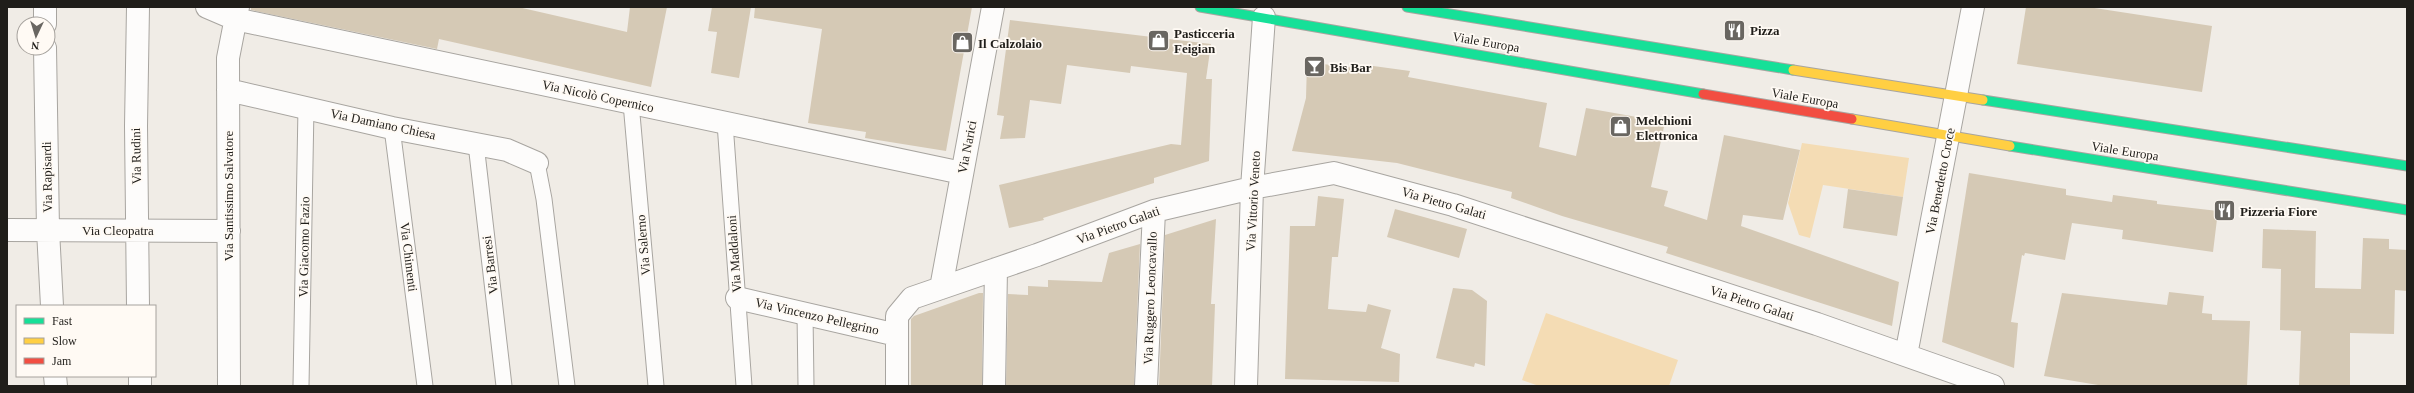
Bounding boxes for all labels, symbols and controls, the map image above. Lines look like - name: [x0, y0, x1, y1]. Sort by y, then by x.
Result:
- north arrow: [16, 16, 56, 56]
- restaurant icon: Pizza: [1722, 17, 1748, 43]
- place label: Pizza: [1750, 23, 1780, 38]
- place label: Pasticceria Feigian: [1174, 26, 1235, 56]
- shop icon: Pasticceria Feigian: [1146, 27, 1172, 53]
- street label: Viale Europa: [1451, 29, 1521, 55]
- shop icon: Il Calzolaio: [950, 30, 976, 56]
- place label: Il Calzolaio: [978, 36, 1042, 51]
- text: N: [31, 40, 40, 52]
- bar icon: Bis Bar: [1302, 54, 1328, 80]
- place label: Bis Bar: [1330, 60, 1372, 75]
- street label: Via Nicolò Copernico: [541, 77, 655, 115]
- street label: Viale Europa: [1770, 85, 1840, 111]
- street label: Via Damiano Chiesa: [329, 105, 437, 143]
- place label: Melchioni Elettronica: [1636, 113, 1698, 143]
- shop icon: Melchioni Elettronica: [1607, 114, 1633, 140]
- street label: Via Narici: [955, 119, 980, 175]
- street label: Via Benedetto Croce: [1922, 126, 1958, 236]
- street label: Via Rudini: [128, 127, 144, 184]
- street label: Via Santissimo Salvatore: [221, 130, 236, 261]
- street label: Viale Europa: [2090, 138, 2160, 164]
- street label: Via Rapisardi: [39, 141, 55, 213]
- street label: Via Vittorio Veneto: [1243, 150, 1263, 252]
- street label: Via Pietro Galati: [1400, 184, 1488, 222]
- street label: Via Giacomo Fazio: [296, 196, 312, 298]
- restaurant icon: Pizzeria Fiore: [2212, 198, 2238, 224]
- street label: Via Pietro Galati: [1074, 203, 1162, 247]
- place label: Pizzeria Fiore: [2240, 204, 2318, 219]
- street label: Via Salerno: [633, 214, 653, 276]
- street label: Via Maddaloni: [724, 214, 744, 293]
- street label: Via Chimenti: [397, 222, 421, 293]
- street label: Via Cleopatra: [82, 223, 154, 238]
- street label: Via Ruggero Leoncavallo: [1140, 231, 1160, 365]
- street label: Via Barresi: [479, 235, 501, 295]
- street label: Via Pietro Galati: [1708, 282, 1796, 324]
- street label: Via Vincenzo Pellegrino: [754, 294, 880, 338]
- legend: [16, 305, 156, 377]
- text: Fast: [52, 314, 73, 328]
- text: Slow: [52, 334, 77, 348]
- text: Jam: [52, 354, 72, 368]

